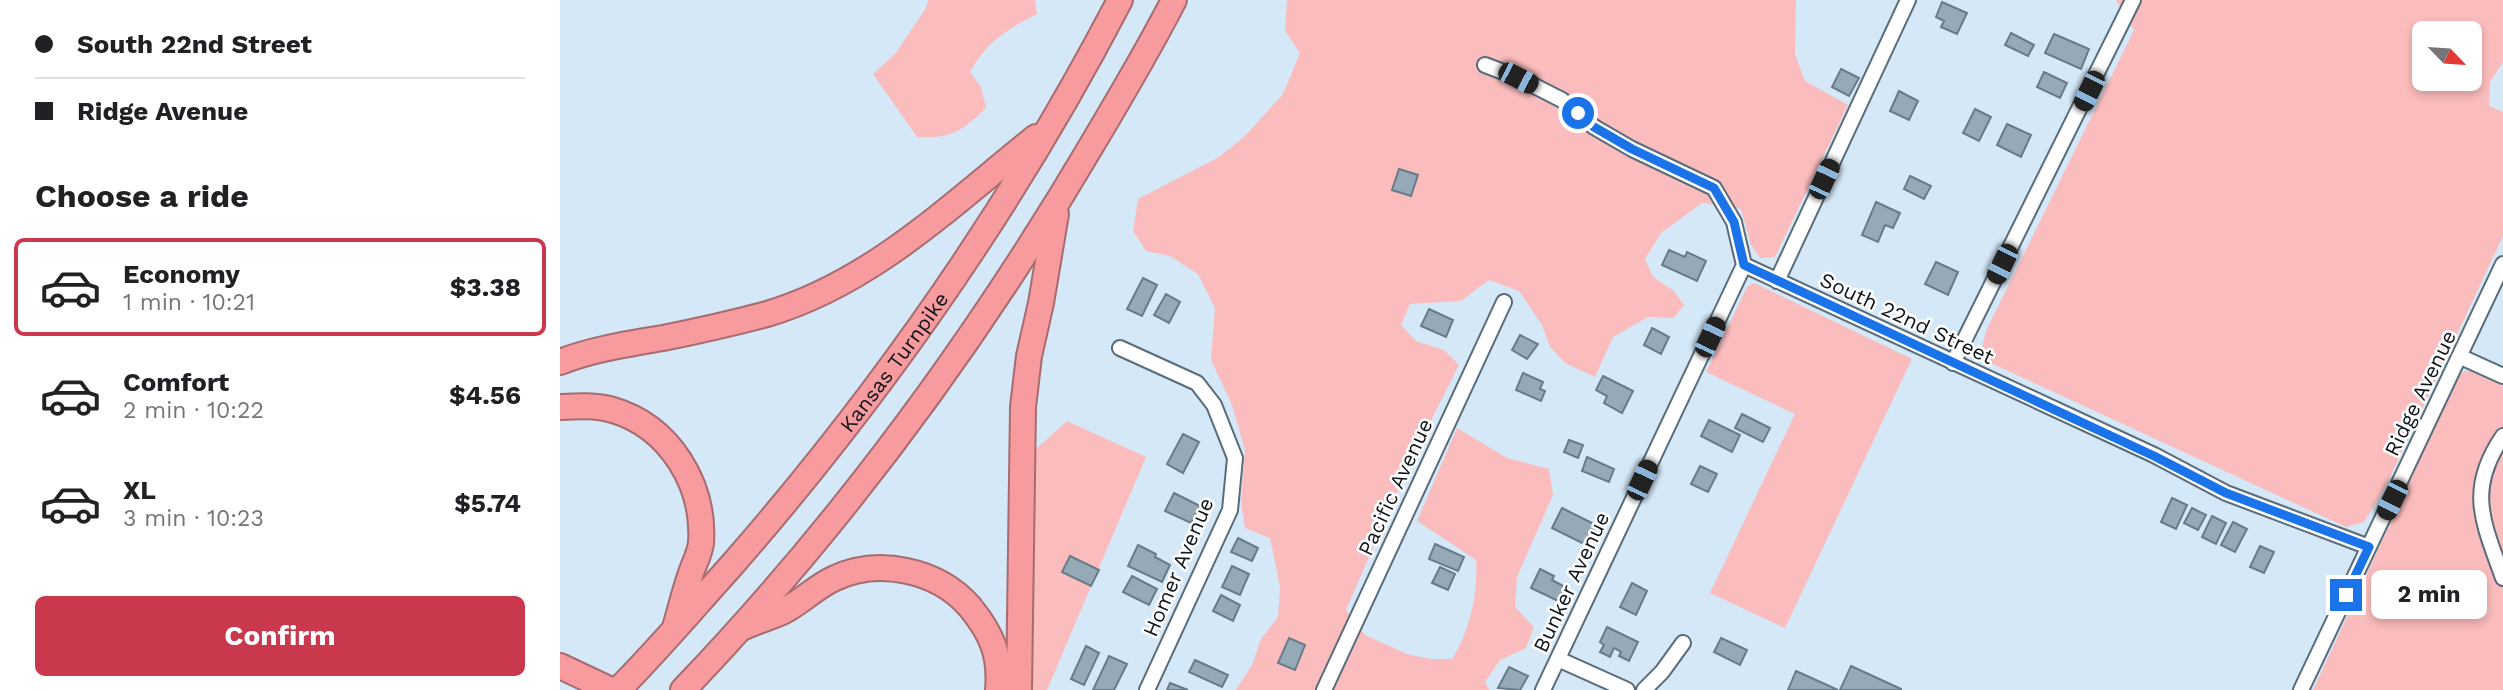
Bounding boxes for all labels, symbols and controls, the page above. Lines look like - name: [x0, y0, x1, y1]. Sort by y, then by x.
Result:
- north arrow: [2412, 21, 2482, 91]
- map controls: [2412, 21, 2482, 91]
- text: South 22nd Street: [77, 29, 312, 59]
- car: [1495, 59, 1542, 97]
- car: [2071, 68, 2108, 114]
- text: Ridge Avenue: [77, 96, 248, 126]
- route start: [1562, 97, 1594, 129]
- car: [1806, 156, 1843, 202]
- text: Choose a ride: [35, 177, 249, 215]
- car: [1984, 241, 2021, 287]
- icon: car: [39, 256, 102, 319]
- text: Economy: [123, 259, 240, 289]
- street label: South 22nd Street: [1816, 267, 1998, 369]
- text: $3.38: [450, 272, 521, 302]
- street label: Kansas Turnpike: [834, 287, 953, 437]
- text: 1 min · 10:21: [123, 289, 255, 316]
- car: [1692, 314, 1729, 360]
- street label: Ridge Avenue: [2379, 326, 2461, 460]
- icon: car: [39, 364, 102, 427]
- text: Comfort: [123, 367, 229, 397]
- text: $4.56: [449, 380, 521, 410]
- text: 2 min · 10:22: [123, 397, 264, 424]
- street label: Pacific Avenue: [1352, 415, 1438, 559]
- car: [1624, 457, 1661, 503]
- icon: car: [39, 472, 102, 535]
- text: XL: [123, 475, 156, 505]
- car: [2374, 477, 2411, 523]
- text: $5.74: [454, 488, 521, 518]
- street label: Homer Avenue: [1137, 494, 1219, 640]
- text: 3 min · 10:23: [123, 505, 264, 532]
- street label: Bunker Avenue: [1528, 508, 1614, 656]
- callout: 2 min: [2370, 570, 2486, 620]
- route end: [2330, 579, 2362, 611]
- text: 2 min: [2398, 581, 2460, 608]
- button: Confirm: [35, 596, 525, 676]

